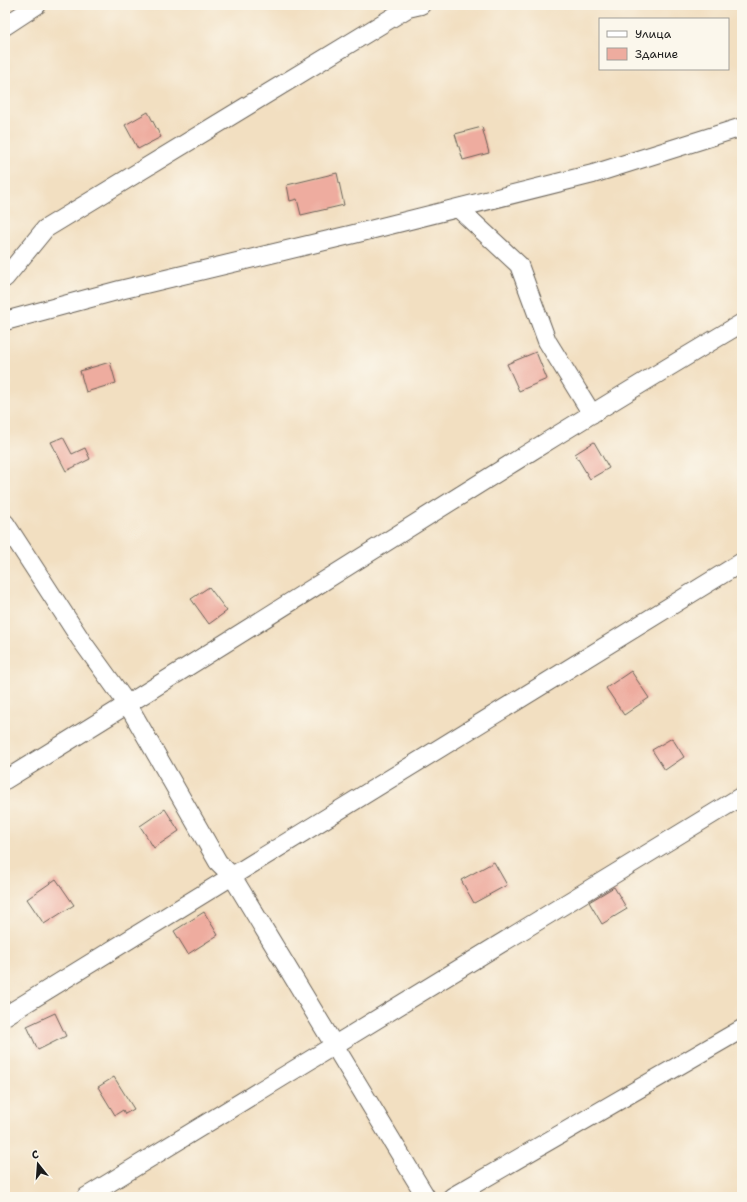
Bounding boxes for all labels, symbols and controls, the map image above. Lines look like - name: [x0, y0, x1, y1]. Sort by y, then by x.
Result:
- legend: [599, 18, 729, 70]
- text: Улица: [635, 26, 672, 42]
- text: Здание: [635, 46, 679, 62]
- north arrow: [18, 1144, 58, 1184]
- text: С: [30, 1147, 41, 1163]

